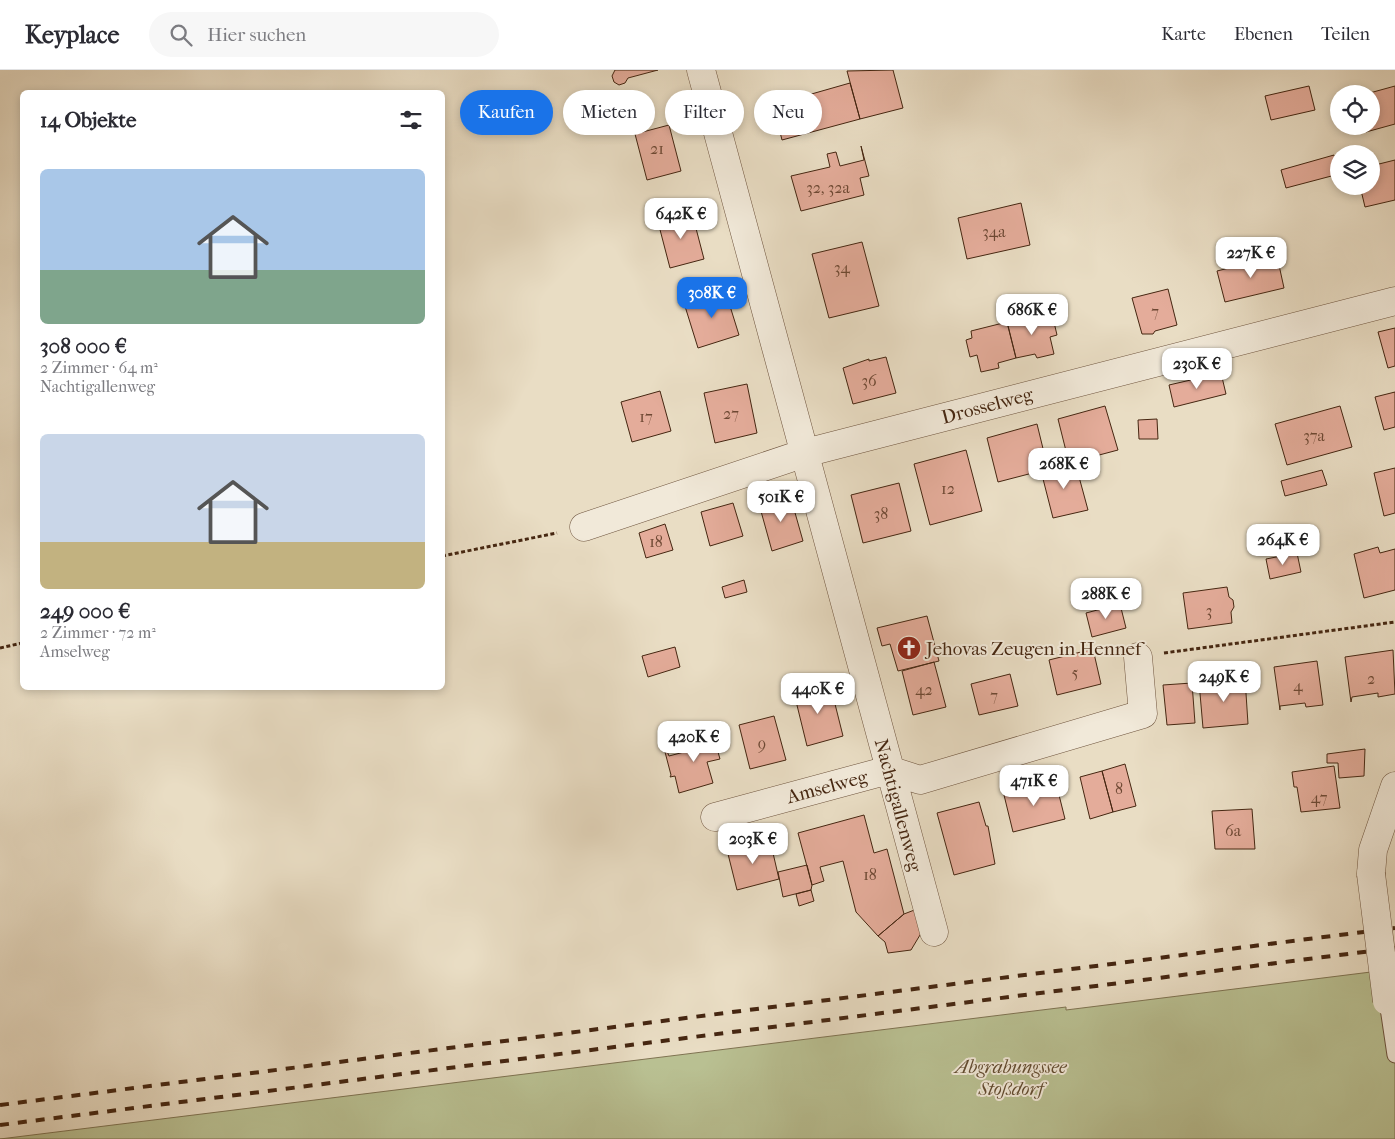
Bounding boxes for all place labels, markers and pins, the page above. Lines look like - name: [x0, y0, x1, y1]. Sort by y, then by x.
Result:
- pin: 642K €: [640, 198, 722, 240]
- pin: 227K €: [1210, 236, 1292, 279]
- pin: 308K €: [671, 276, 753, 319]
- pin: 686K €: [991, 294, 1073, 336]
- pin: 230K €: [1156, 348, 1238, 390]
- pin: 268K €: [1023, 448, 1105, 490]
- pin: 501K €: [740, 480, 822, 523]
- pin: 264K €: [1242, 524, 1324, 566]
- pin: 288K €: [1065, 578, 1147, 620]
- church icon: Jehovas Zeugen in Hennef: [896, 635, 922, 661]
- place label: Jehovas Zeugen in Hennef: [924, 638, 1145, 660]
- pin: 249K €: [1183, 660, 1265, 703]
- pin: 440K €: [777, 672, 859, 715]
- pin: 420K €: [653, 720, 735, 763]
- pin: 471K €: [993, 764, 1075, 807]
- pin: 203K €: [712, 822, 794, 865]

